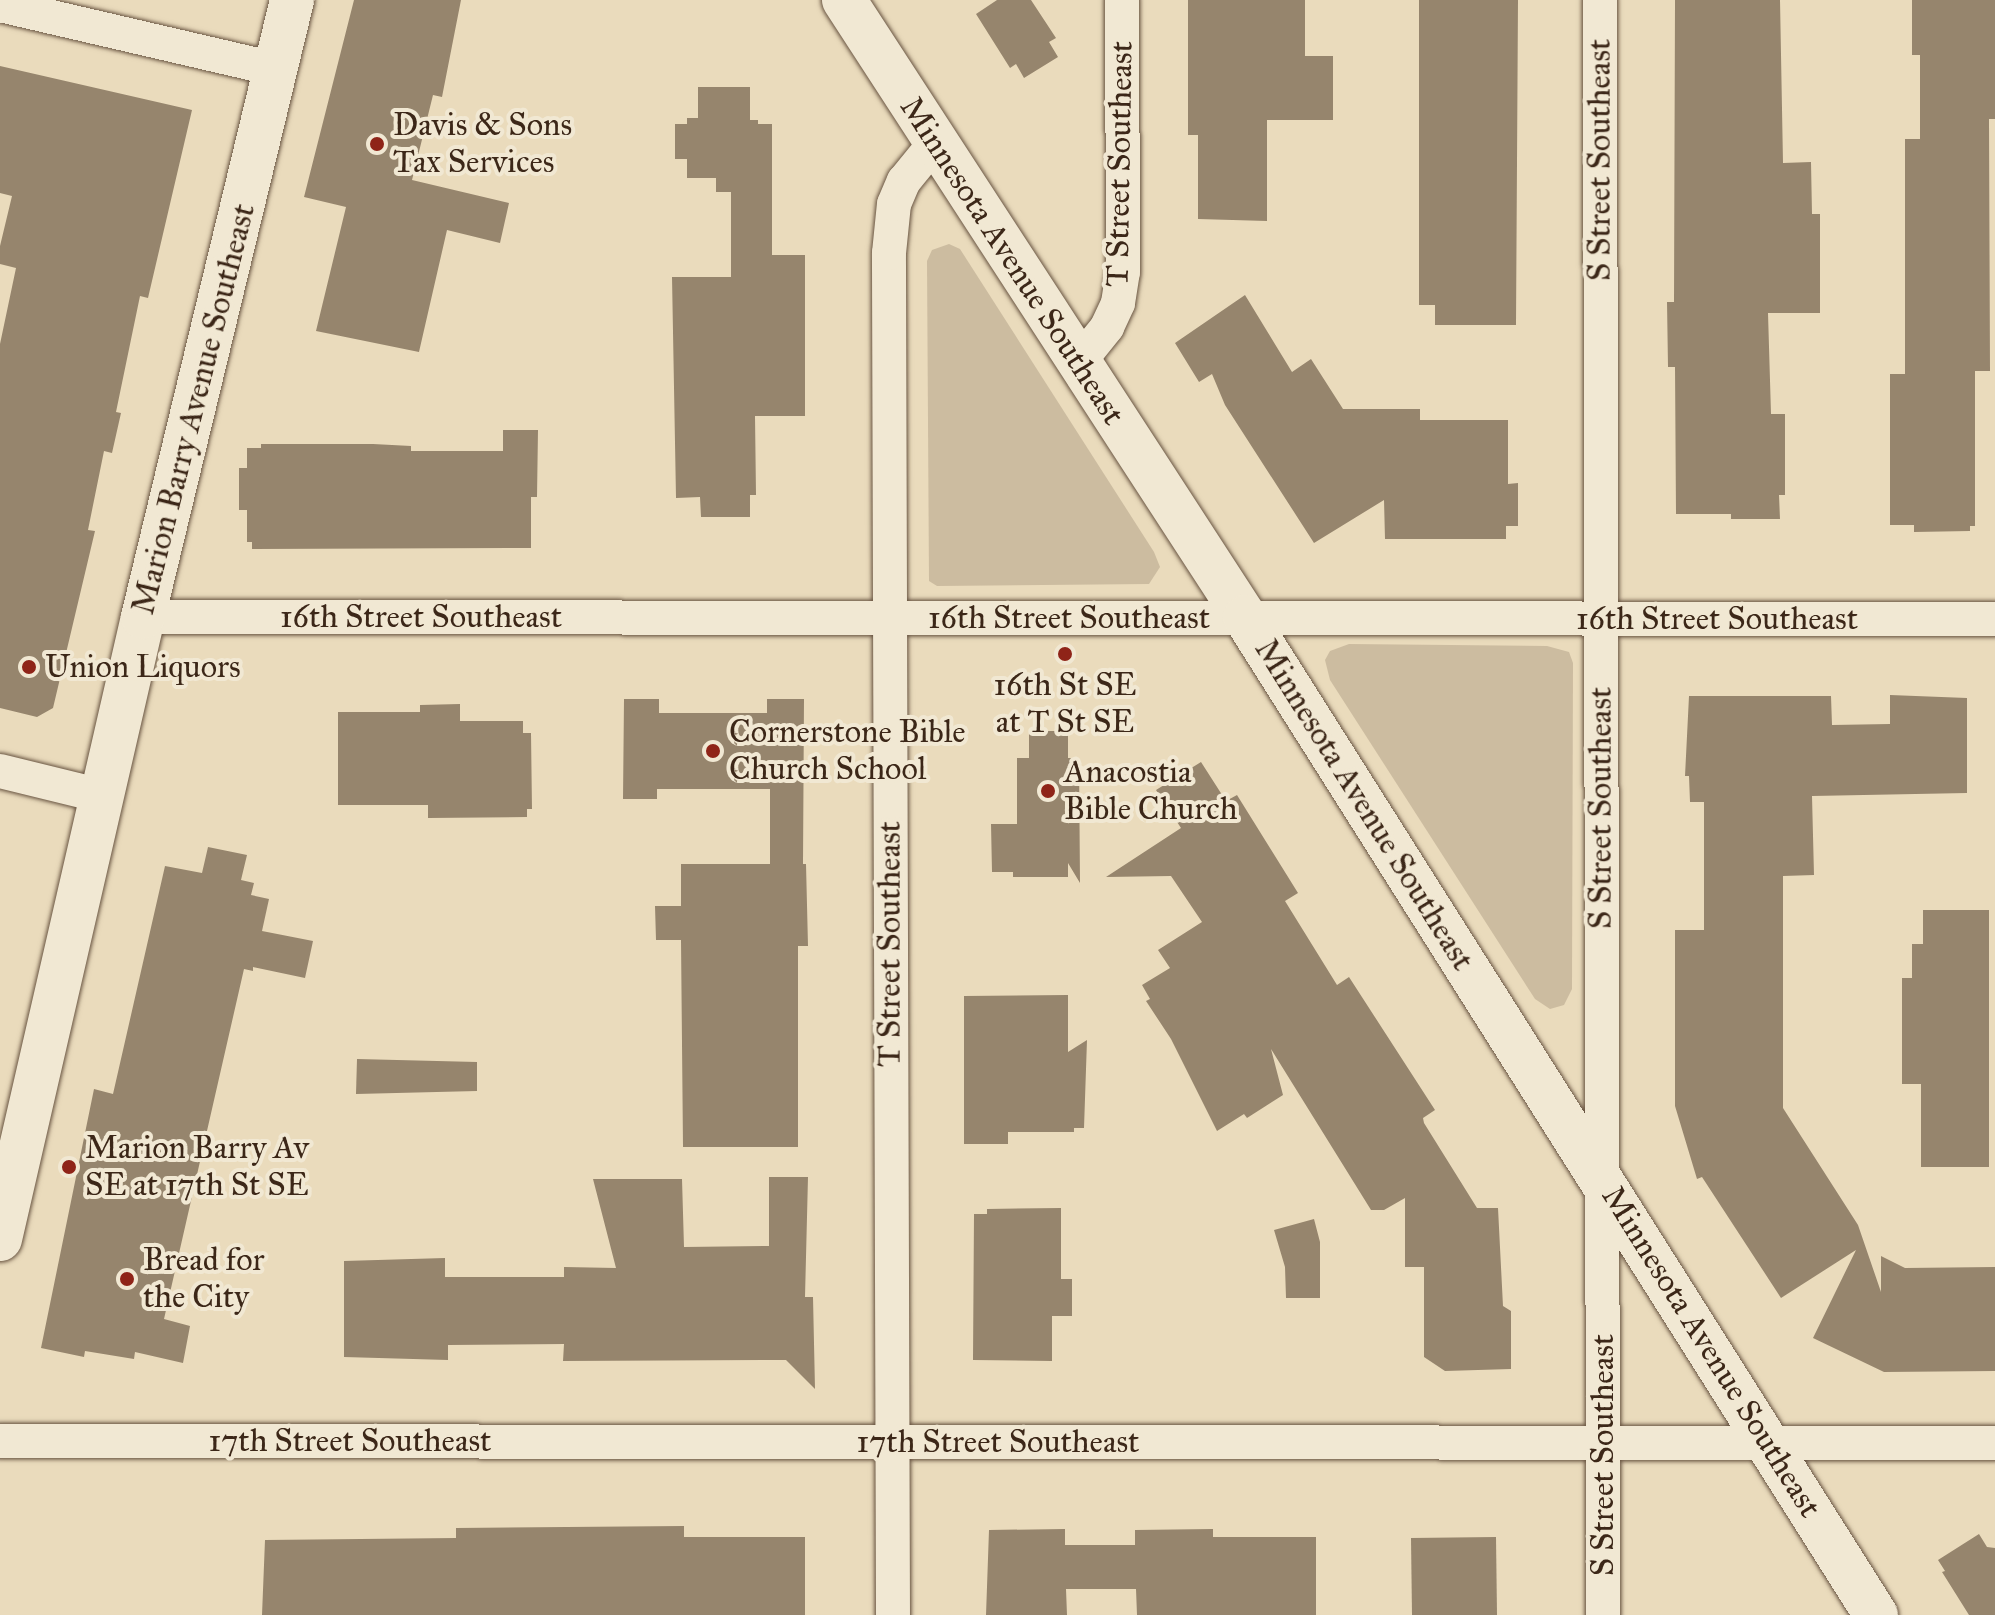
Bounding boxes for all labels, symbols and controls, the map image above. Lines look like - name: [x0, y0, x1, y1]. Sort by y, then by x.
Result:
- street label: S Street Southeast: [1581, 39, 1619, 281]
- street label: T Street Southeast: [1099, 41, 1141, 287]
- street label: Minnesota Avenue Southeast: [892, 90, 1132, 432]
- place label: Davis & Sons Tax Services: [393, 107, 572, 182]
- marker: Davis & Sons Tax Services: [368, 135, 386, 153]
- street label: Marion Barry Avenue Southeast: [124, 200, 264, 618]
- street label: 16th Street Southeast: [280, 598, 562, 636]
- street label: 16th Street Southeast: [928, 599, 1210, 637]
- street label: 16th Street Southeast: [1576, 600, 1858, 638]
- street label: Minnesota Avenue Southeast: [1246, 632, 1482, 978]
- marker: 16th St SE at T St SE: [1056, 645, 1074, 663]
- place label: Union Liquors: [45, 648, 241, 686]
- marker: Union Liquors: [20, 658, 38, 676]
- place label: 16th St SE at T St SE: [994, 667, 1136, 742]
- street label: S Street Southeast: [1582, 687, 1620, 929]
- place label: Cornerstone Bible Church School: [729, 714, 966, 789]
- marker: Cornerstone Bible Church School: [704, 742, 722, 760]
- place label: Anacostia Bible Church: [1064, 754, 1237, 829]
- marker: Anacostia Bible Church: [1039, 782, 1057, 800]
- street label: T Street Southeast: [871, 821, 909, 1067]
- place label: Marion Barry Av SE at 17th St SE: [85, 1130, 309, 1205]
- marker: Marion Barry Av SE at 17th St SE: [60, 1158, 78, 1176]
- street label: Minnesota Avenue Southeast: [1593, 1179, 1829, 1525]
- place label: Bread for the City: [143, 1242, 264, 1317]
- marker: Bread for the City: [118, 1270, 136, 1288]
- street label: S Street Southeast: [1584, 1334, 1622, 1576]
- street label: 17th Street Southeast: [209, 1422, 491, 1460]
- street label: 17th Street Southeast: [857, 1423, 1139, 1461]

